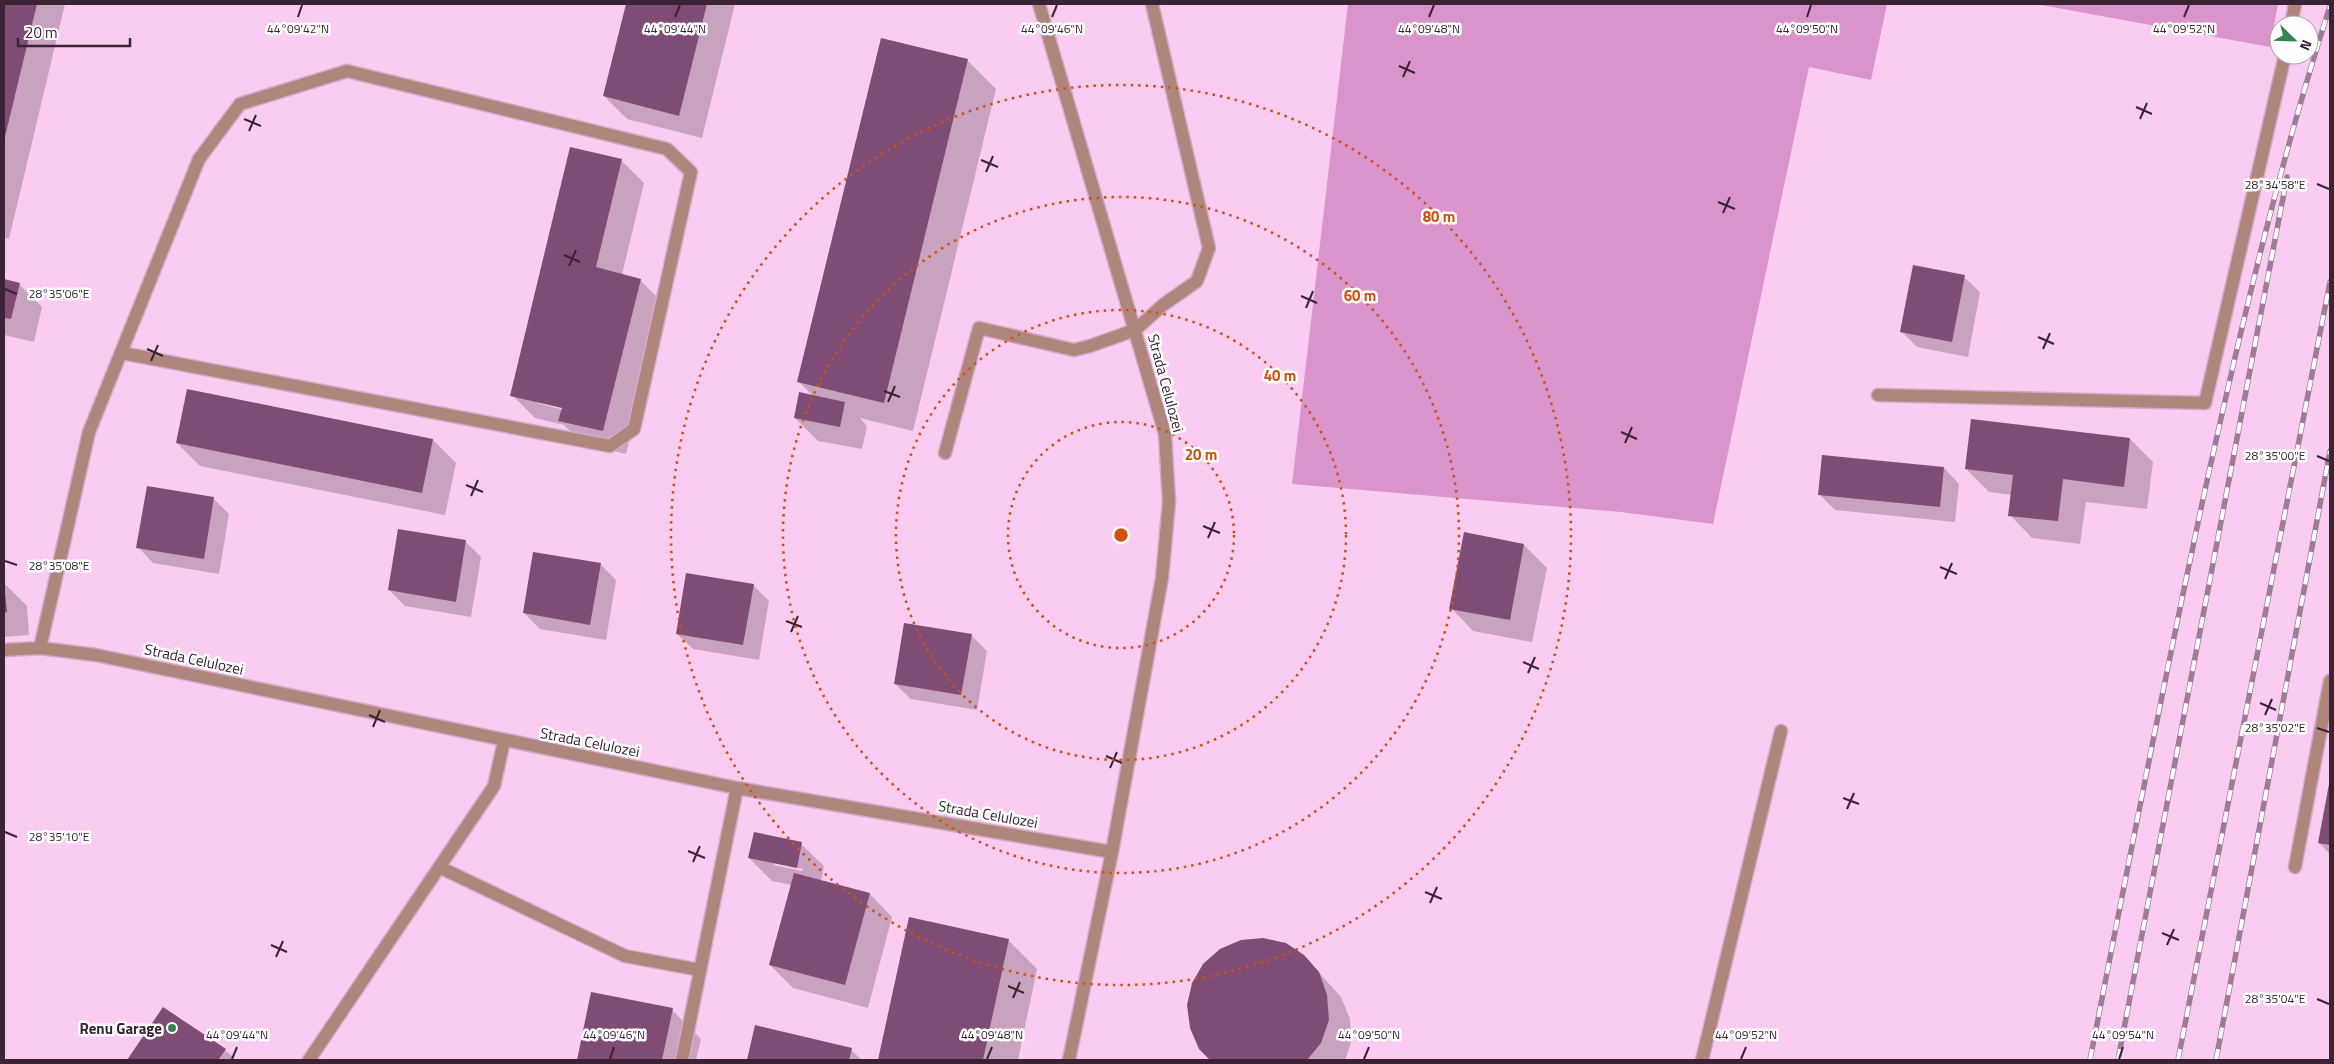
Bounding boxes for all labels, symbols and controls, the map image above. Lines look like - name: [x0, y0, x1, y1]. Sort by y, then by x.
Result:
- scale bar: [18, 15, 130, 47]
- north arrow: [2269, 15, 2319, 65]
- text: 44°09'42"N: [267, 19, 329, 38]
- text: 44°09'44"N: [644, 19, 706, 38]
- text: 44°09'46"N: [1021, 19, 1083, 38]
- text: 44°09'48"N: [1398, 19, 1460, 38]
- text: 44°09'50"N: [1776, 19, 1838, 38]
- text: 44°09'52"N: [2153, 19, 2215, 38]
- text: 20 m: [25, 21, 58, 44]
- text: N: [2295, 37, 2318, 54]
- text: 28°34'58"E: [2245, 175, 2306, 194]
- text: 80 m: [1423, 205, 1455, 228]
- text: 28°35'06"E: [29, 284, 90, 303]
- text: 60 m: [1344, 284, 1376, 307]
- street label: Strada Celulozei: [1142, 331, 1190, 435]
- text: 40 m: [1264, 364, 1296, 387]
- text: 20 m: [1185, 443, 1217, 466]
- text: 28°35'00"E: [2245, 446, 2306, 465]
- centre of rings: [1112, 526, 1130, 544]
- text: 28°35'08"E: [29, 556, 90, 575]
- street label: Strada Celulozei: [142, 637, 246, 681]
- text: 28°35'02"E: [2245, 718, 2306, 737]
- street label: Strada Celulozei: [538, 721, 642, 763]
- street label: Strada Celulozei: [936, 794, 1040, 834]
- text: 28°35'10"E: [29, 827, 90, 846]
- text: 28°35'04"E: [2245, 989, 2306, 1008]
- place label: Renu Garage: [80, 1017, 162, 1040]
- marker: Renu Garage: [166, 1022, 178, 1034]
- text: 44°09'44"N: [206, 1025, 268, 1044]
- text: 44°09'46"N: [583, 1025, 645, 1044]
- text: 44°09'48"N: [961, 1025, 1023, 1044]
- text: 44°09'50"N: [1338, 1025, 1400, 1044]
- text: 44°09'52"N: [1715, 1025, 1777, 1044]
- text: 44°09'54"N: [2092, 1025, 2154, 1044]

